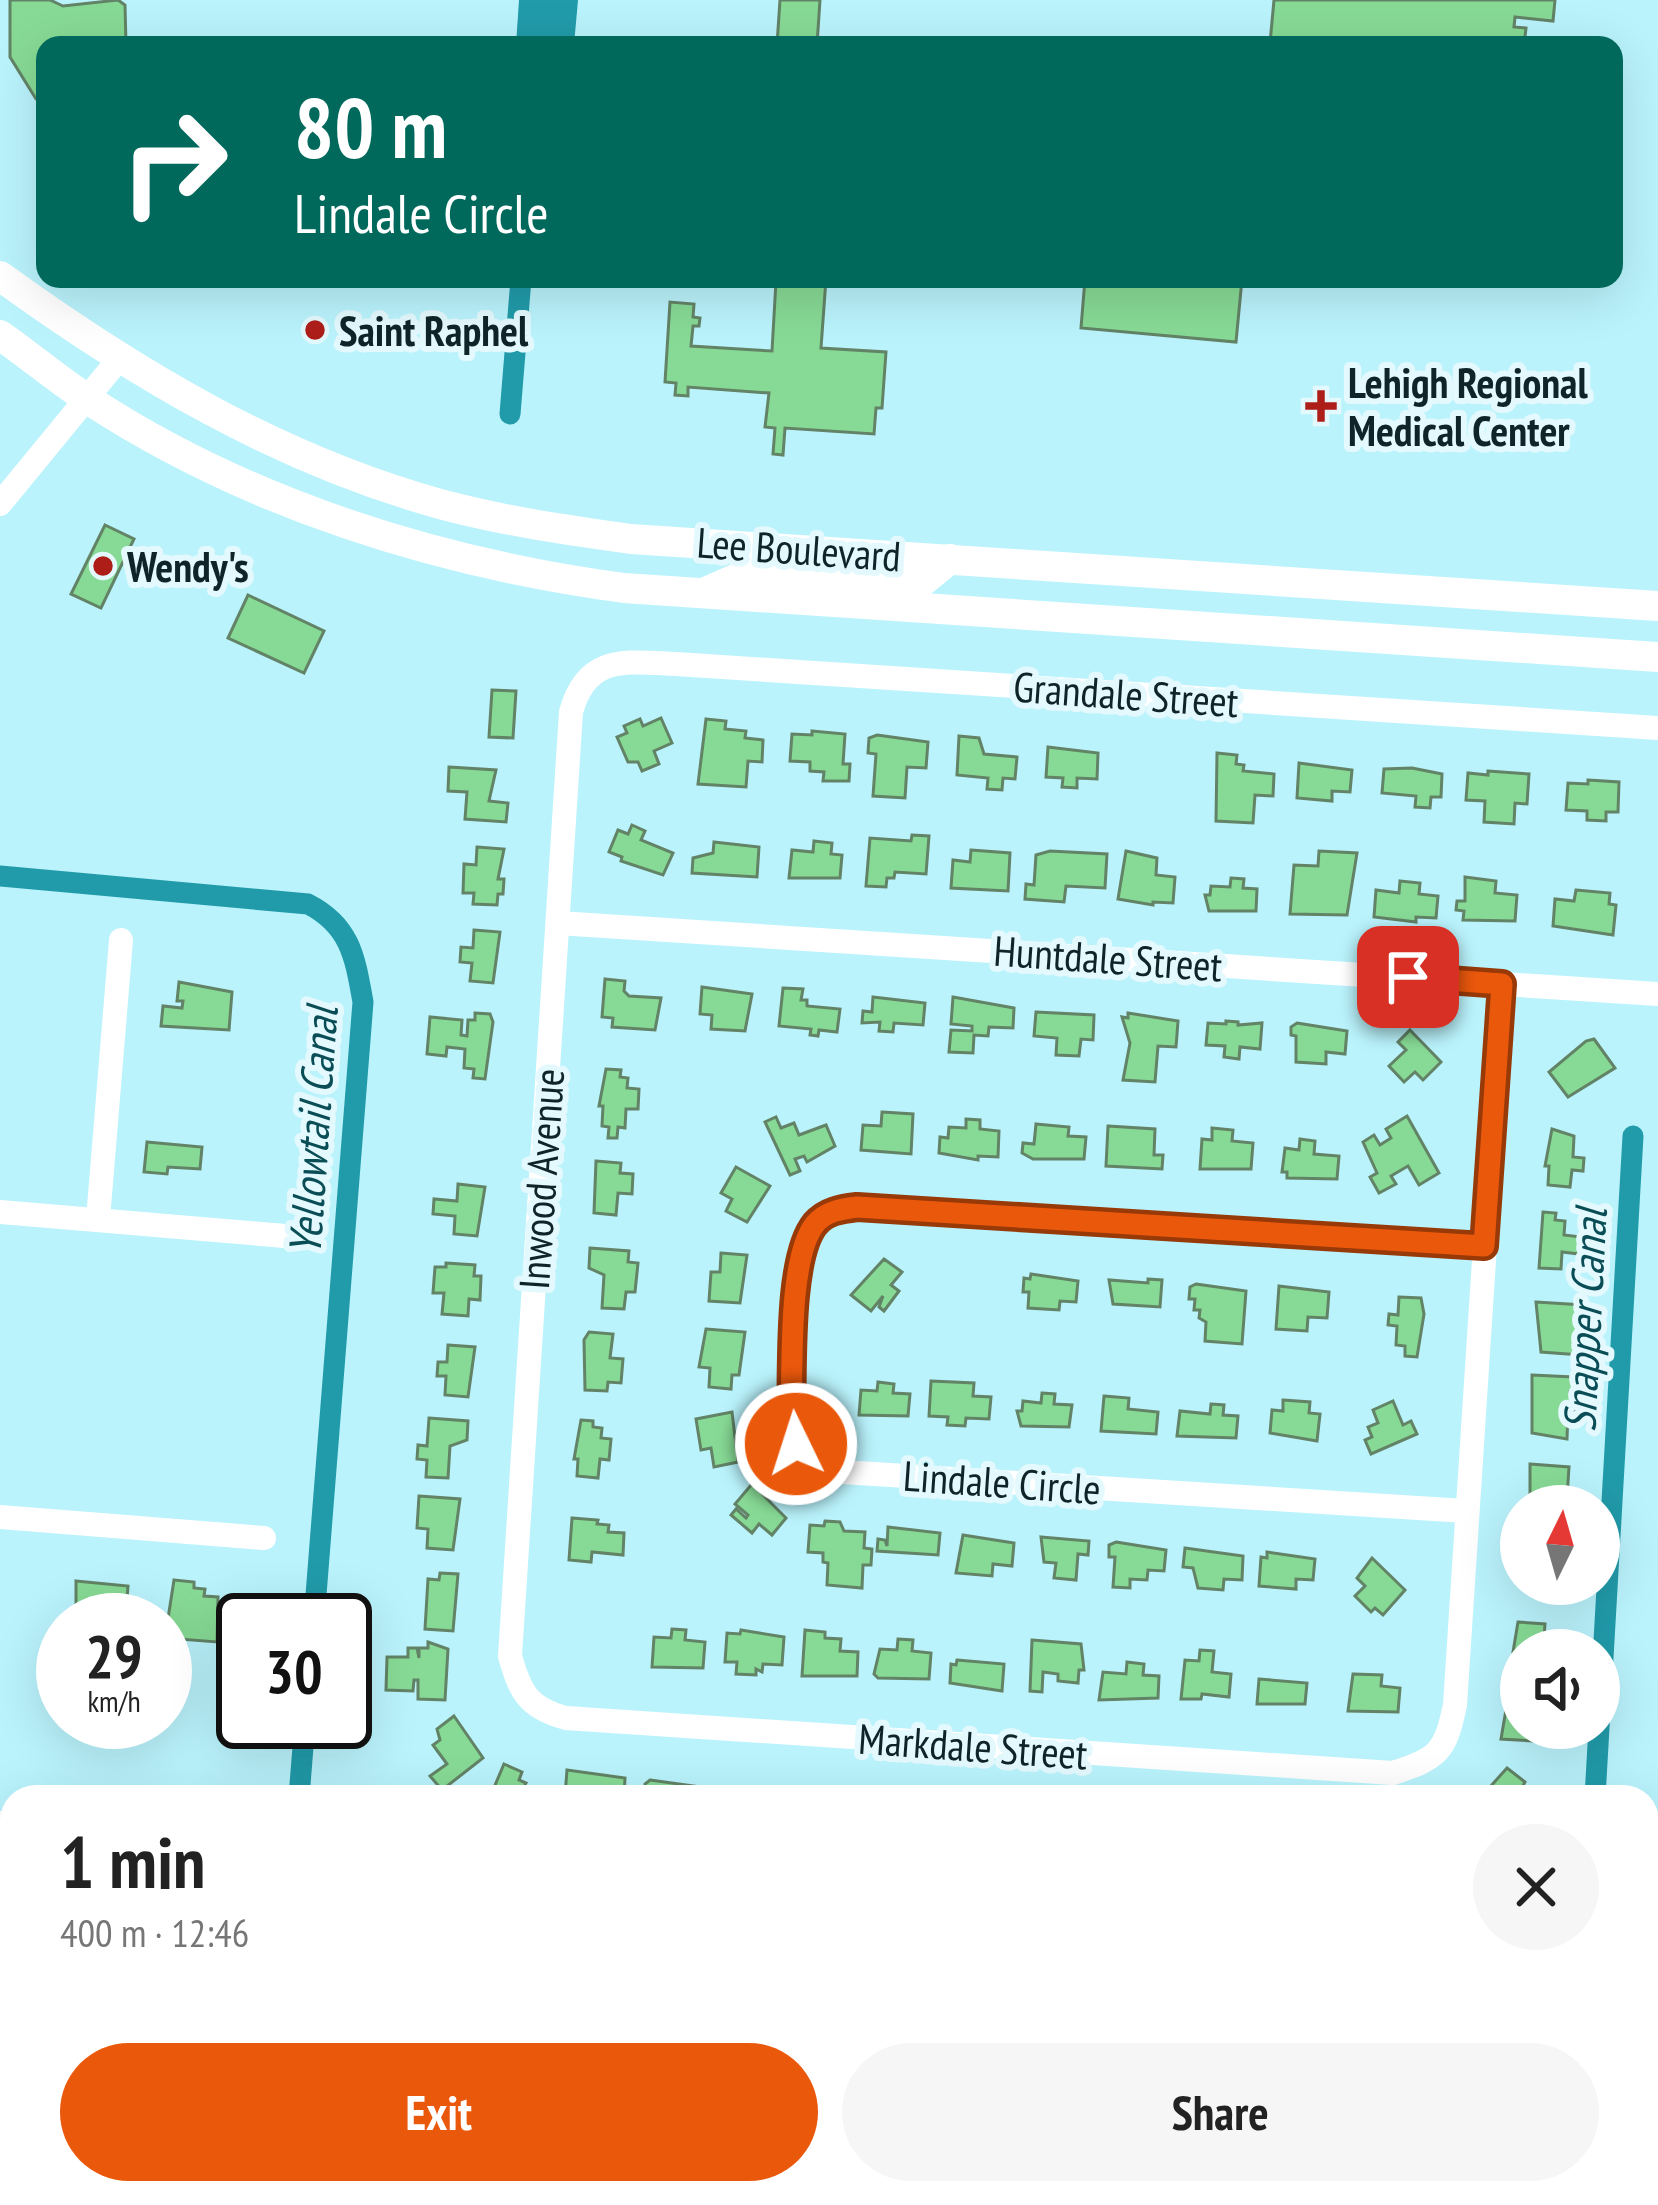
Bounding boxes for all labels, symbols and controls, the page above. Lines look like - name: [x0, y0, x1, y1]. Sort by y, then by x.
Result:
- text: 80 m: [294, 72, 447, 181]
- icon: right: [96, 84, 252, 240]
- text: Lindale Circle: [294, 178, 549, 248]
- place label: Saint Raphel: [339, 303, 529, 358]
- marker: Saint Raphel: [302, 317, 328, 343]
- place label: Lehigh Regional Medical Center: [1348, 355, 1588, 458]
- marker: Lehigh Regional Medical Center: [1305, 390, 1337, 422]
- street label: Lee Boulevard: [695, 514, 903, 584]
- place label: Wendy's: [126, 539, 249, 594]
- marker: Wendy's: [90, 553, 116, 579]
- street label: Grandale Street: [1012, 659, 1241, 729]
- street label: Huntdale Street: [992, 923, 1224, 993]
- pin: [1357, 926, 1459, 1028]
- icon: arrive: [1375, 944, 1441, 1010]
- water label: Yellowtail Canal: [274, 1001, 350, 1257]
- street label: Inwood Avenue: [506, 1067, 576, 1291]
- water label: Snapper Canal: [1549, 1204, 1619, 1433]
- position arrow: [733, 1381, 859, 1507]
- street label: Lindale Circle: [901, 1448, 1103, 1516]
- north arrow: [1500, 1485, 1620, 1605]
- map controls: [1500, 1485, 1620, 1749]
- speed limit sign: 30: [216, 1593, 372, 1749]
- text: 29: [85, 1617, 143, 1695]
- button: sound: [1500, 1629, 1620, 1749]
- text: km/h: [87, 1681, 141, 1720]
- street label: Markdale Street: [857, 1711, 1090, 1781]
- text: 1 min: [60, 1815, 205, 1908]
- button: close: [1473, 1824, 1599, 1950]
- text: 400 m · 12:46: [60, 1907, 249, 1958]
- button: Exit: [60, 2043, 818, 2181]
- button: Share: [842, 2043, 1599, 2181]

